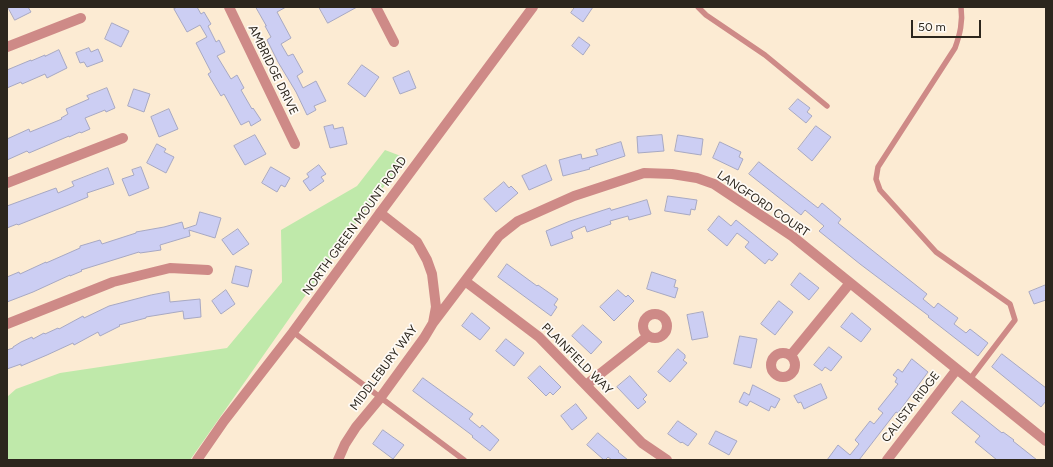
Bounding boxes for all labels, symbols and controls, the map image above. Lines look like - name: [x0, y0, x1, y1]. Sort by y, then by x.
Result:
- scale bar: [913, 12, 983, 38]
- text: 50 m: [918, 20, 946, 34]
- street label: AMBRIDGE DRIVE: [245, 23, 301, 117]
- street label: NORTH GREEN MOUNT ROAD: [300, 154, 410, 298]
- street label: LANGFORD COURT: [714, 168, 812, 240]
- street label: PLAINFIELD WAY: [538, 320, 616, 398]
- street label: MIDDLEBURY WAY: [347, 322, 421, 414]
- street label: CALISTA RIDGE: [879, 369, 943, 445]

